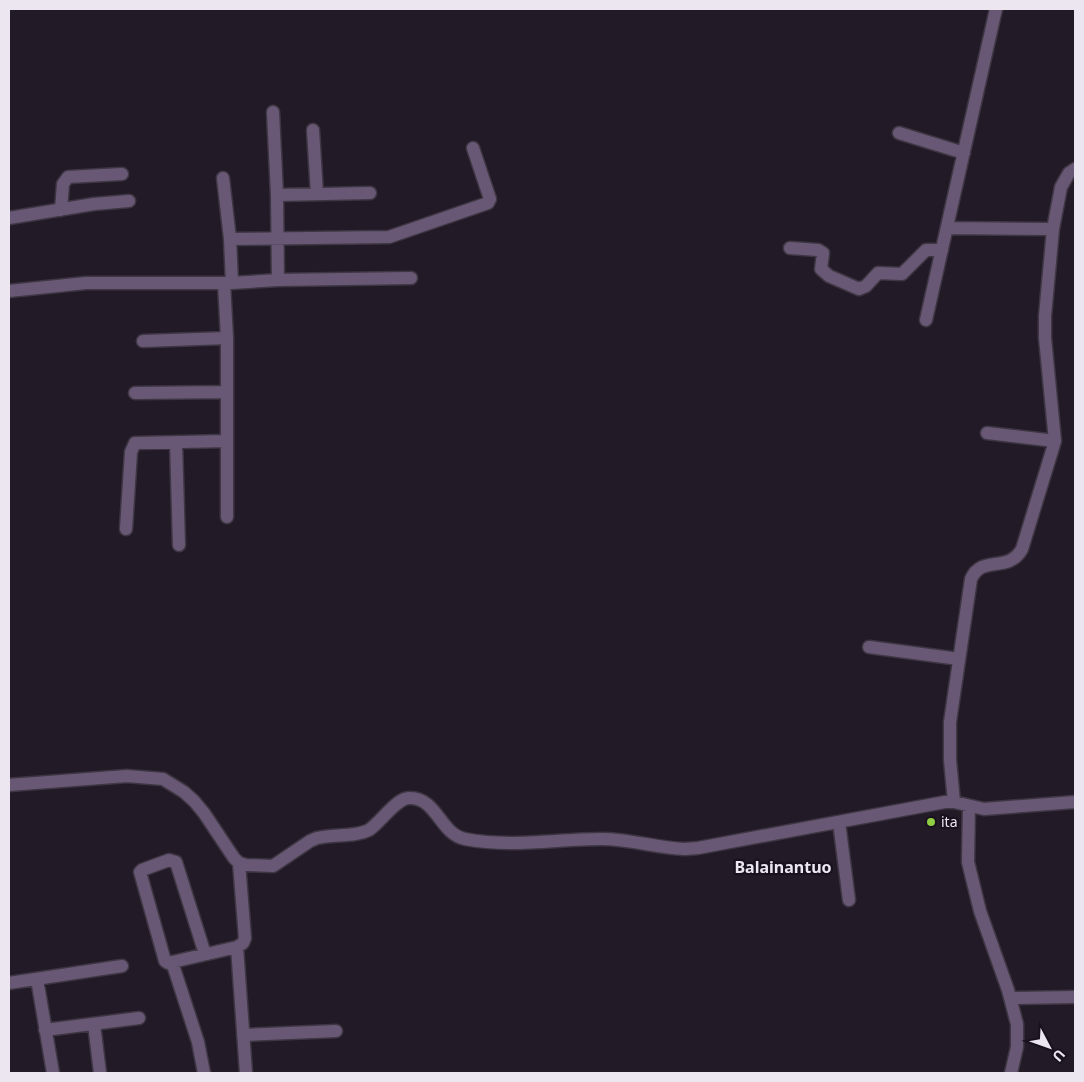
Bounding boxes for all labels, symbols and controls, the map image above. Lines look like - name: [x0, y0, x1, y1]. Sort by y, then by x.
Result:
- place label: ita: [941, 812, 958, 831]
- marker: ita: [925, 816, 937, 828]
- district label: Balainantuo: [734, 856, 832, 878]
- north arrow: [1024, 1022, 1074, 1072]
- text: U: [1049, 1046, 1070, 1066]

